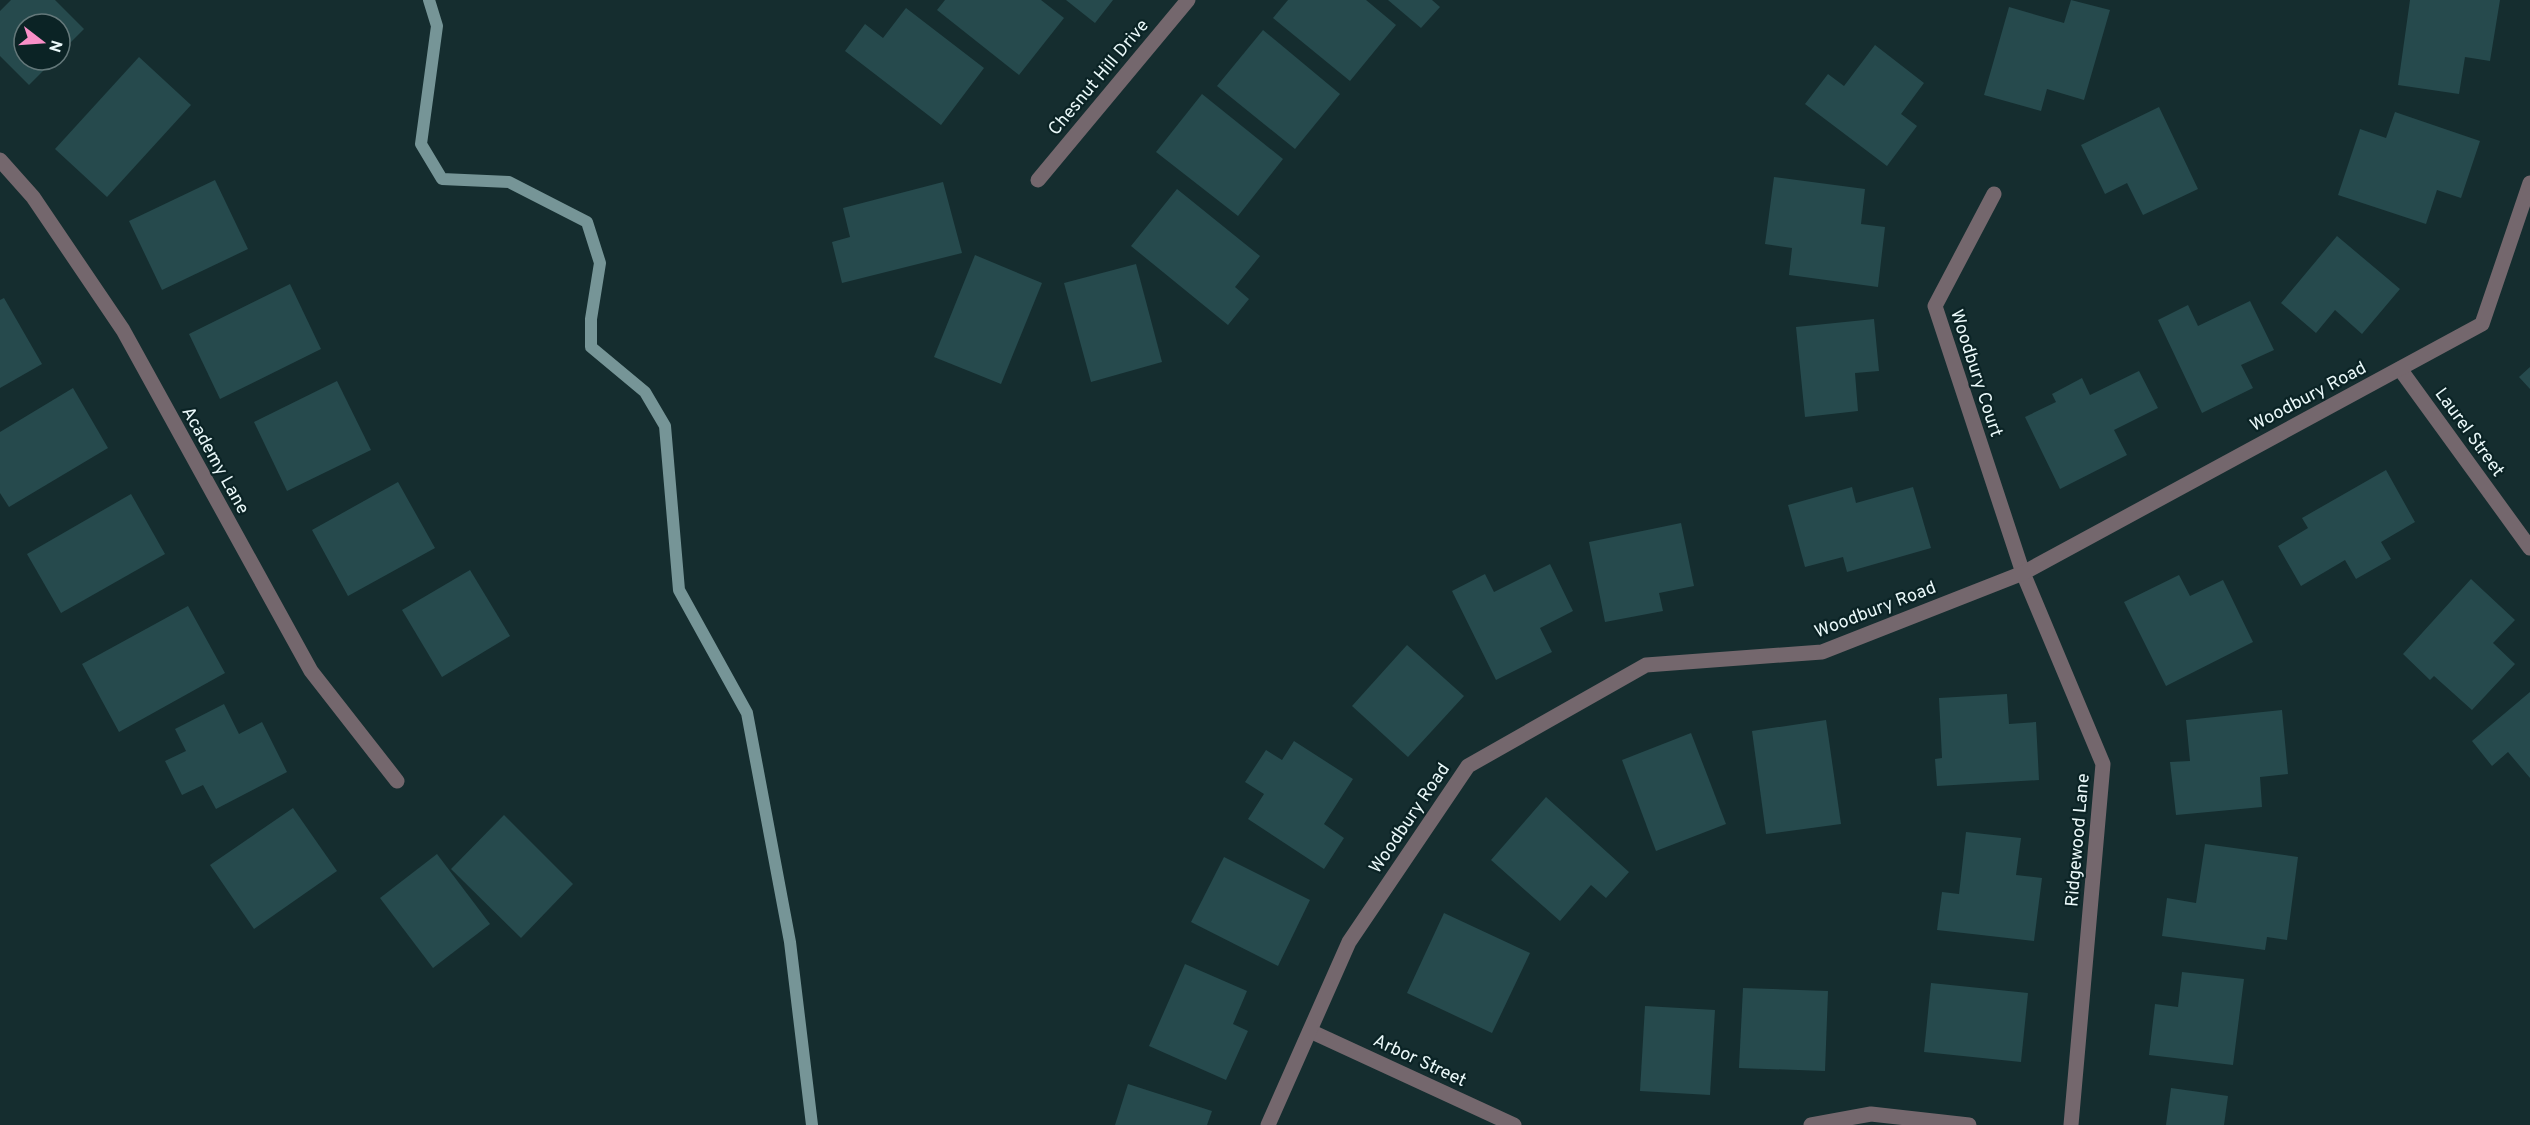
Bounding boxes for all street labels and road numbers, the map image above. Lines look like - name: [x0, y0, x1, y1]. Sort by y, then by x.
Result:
- street label: Chesnut Hill Drive: [1044, 15, 1154, 141]
- street label: Woodbury Court: [1944, 307, 2007, 440]
- street label: Woodbury Road: [2247, 357, 2371, 438]
- street label: Laurel Street: [2429, 384, 2509, 482]
- street label: Academy Lane: [176, 403, 254, 519]
- street label: Woodbury Road: [1811, 577, 1940, 644]
- street label: Woodbury Road: [1365, 759, 1456, 879]
- street label: Ridgewood Lane: [2061, 773, 2096, 908]
- street label: Arbor Street: [1369, 1030, 1470, 1093]

